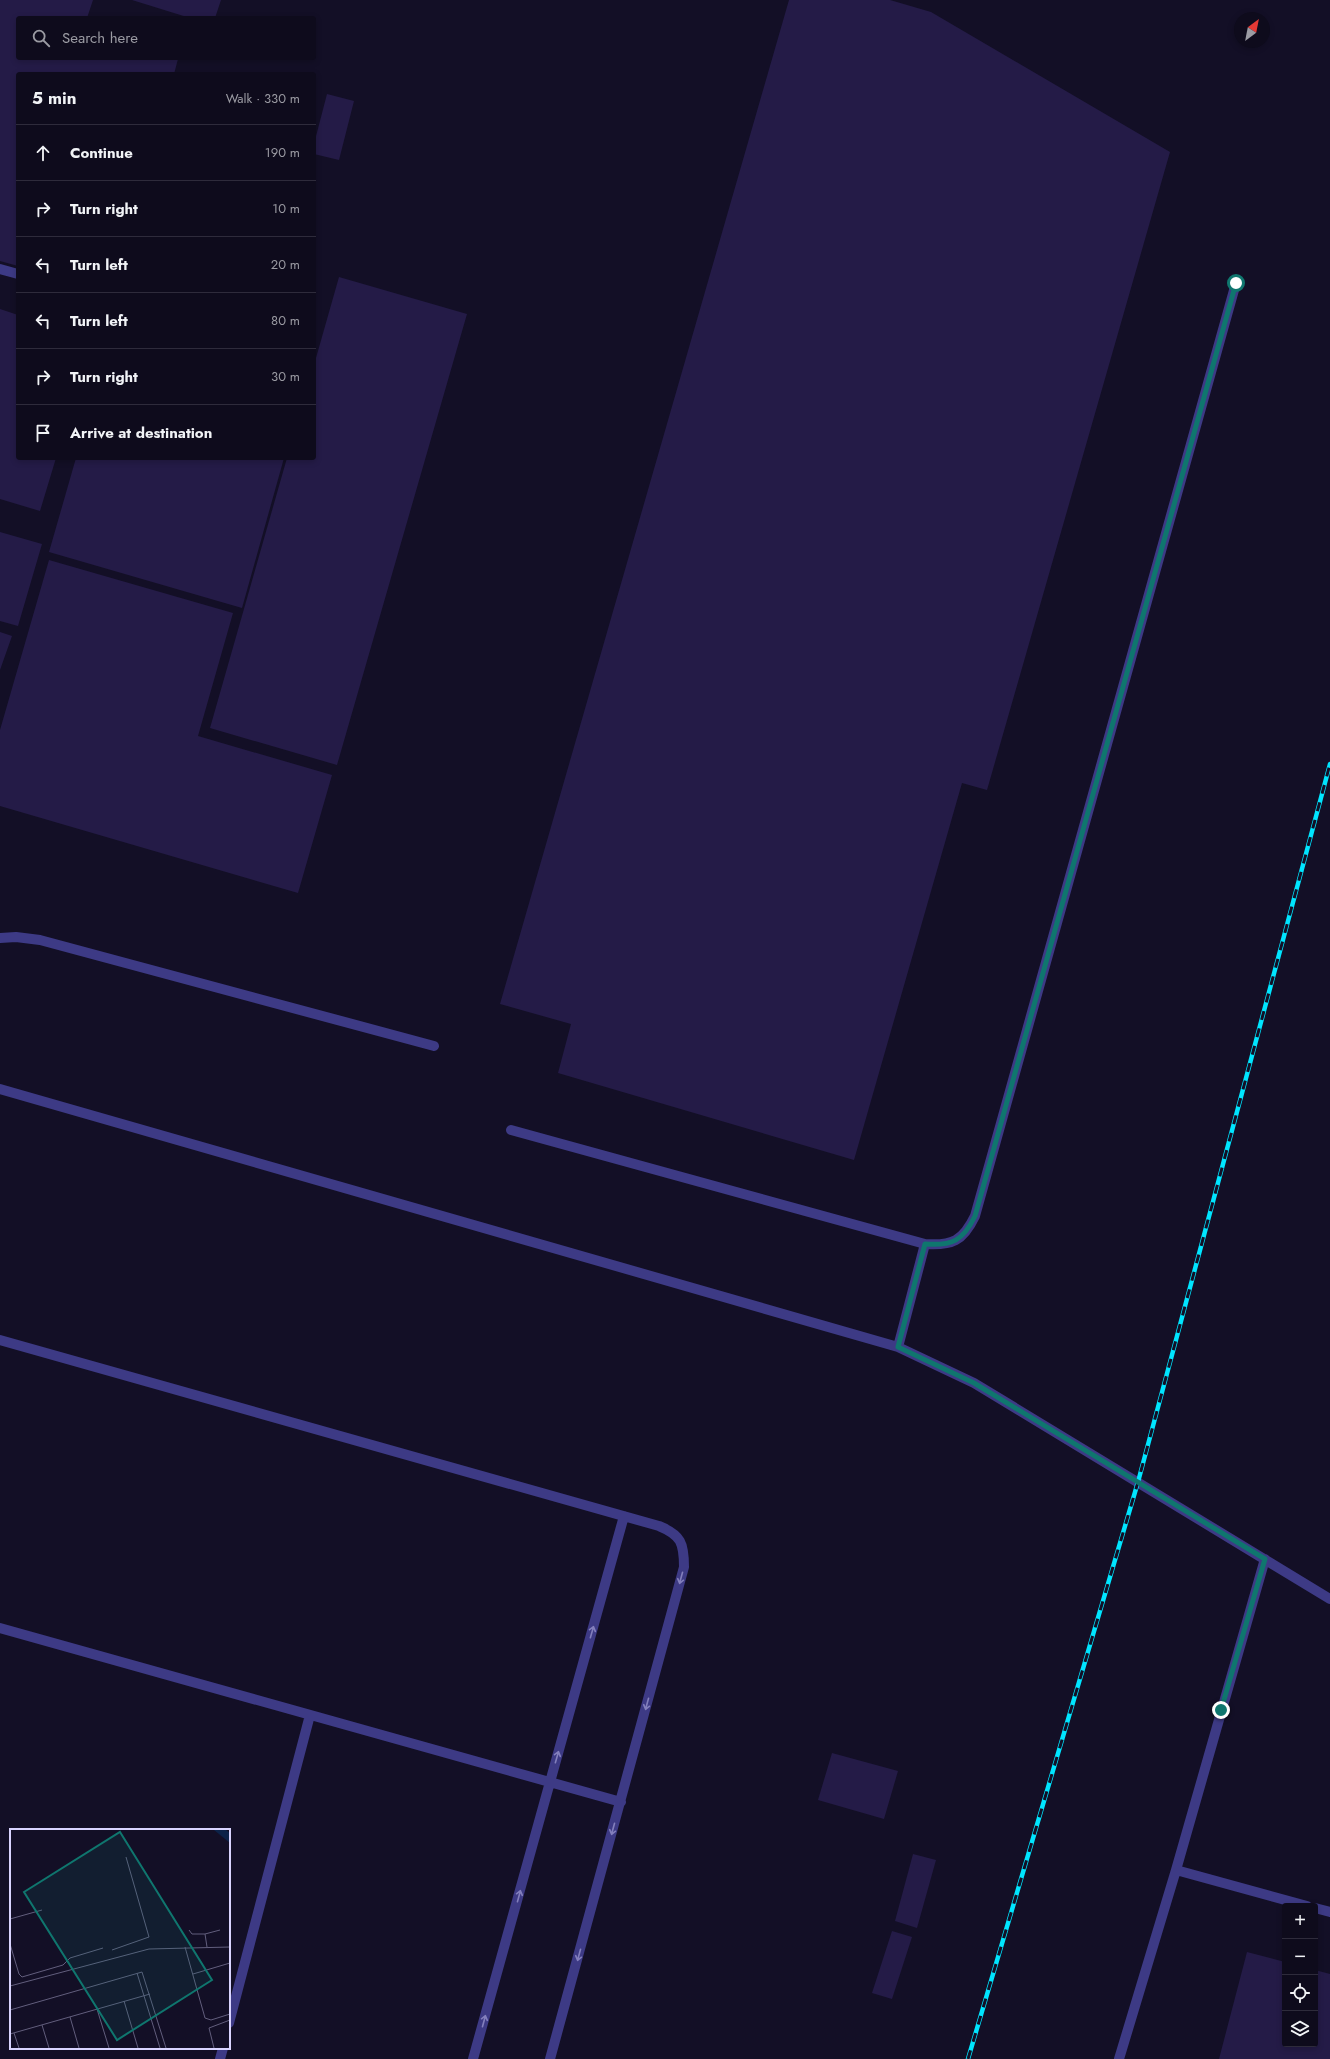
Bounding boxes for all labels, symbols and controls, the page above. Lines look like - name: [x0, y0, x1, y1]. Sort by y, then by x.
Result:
- north arrow: [1234, 12, 1270, 48]
- search box: [16, 16, 316, 60]
- icon: search: [30, 27, 52, 49]
- text: Search here: [62, 27, 138, 49]
- text: 5 min: [32, 86, 76, 110]
- text: Walk · 330 m: [226, 89, 300, 108]
- icon: ahead: [32, 142, 54, 164]
- text: Continue: [70, 142, 133, 164]
- text: 190 m: [265, 143, 300, 162]
- icon: right: [32, 198, 54, 220]
- text: Turn right: [70, 198, 138, 220]
- text: 10 m: [272, 199, 300, 218]
- icon: left: [32, 254, 54, 276]
- text: Turn left: [70, 254, 128, 276]
- text: 20 m: [271, 255, 300, 274]
- route start: [1227, 274, 1245, 292]
- icon: left: [32, 310, 54, 332]
- text: Turn left: [70, 310, 128, 332]
- text: 80 m: [271, 311, 300, 330]
- icon: right: [32, 366, 54, 388]
- text: Turn right: [70, 366, 138, 388]
- text: 30 m: [271, 367, 300, 386]
- icon: arrive: [32, 422, 54, 444]
- text: Arrive at destination: [70, 422, 212, 444]
- one-way arrow: [676, 1571, 684, 1584]
- one-way arrow: [589, 1626, 596, 1639]
- one-way arrow: [643, 1697, 650, 1710]
- route end: [1212, 1701, 1230, 1719]
- one-way arrow: [554, 1751, 561, 1764]
- one-way arrow: [609, 1822, 616, 1835]
- inset map: [10, 1829, 230, 2049]
- one-way arrow: [515, 1890, 523, 1903]
- map controls: [1282, 1903, 1318, 2047]
- button: +: [1282, 1903, 1318, 1939]
- button: −: [1282, 1939, 1318, 1975]
- one-way arrow: [575, 1948, 582, 1961]
- button: locate: [1282, 1975, 1318, 2011]
- button: layers: [1282, 2011, 1318, 2047]
- one-way arrow: [481, 2015, 488, 2028]

